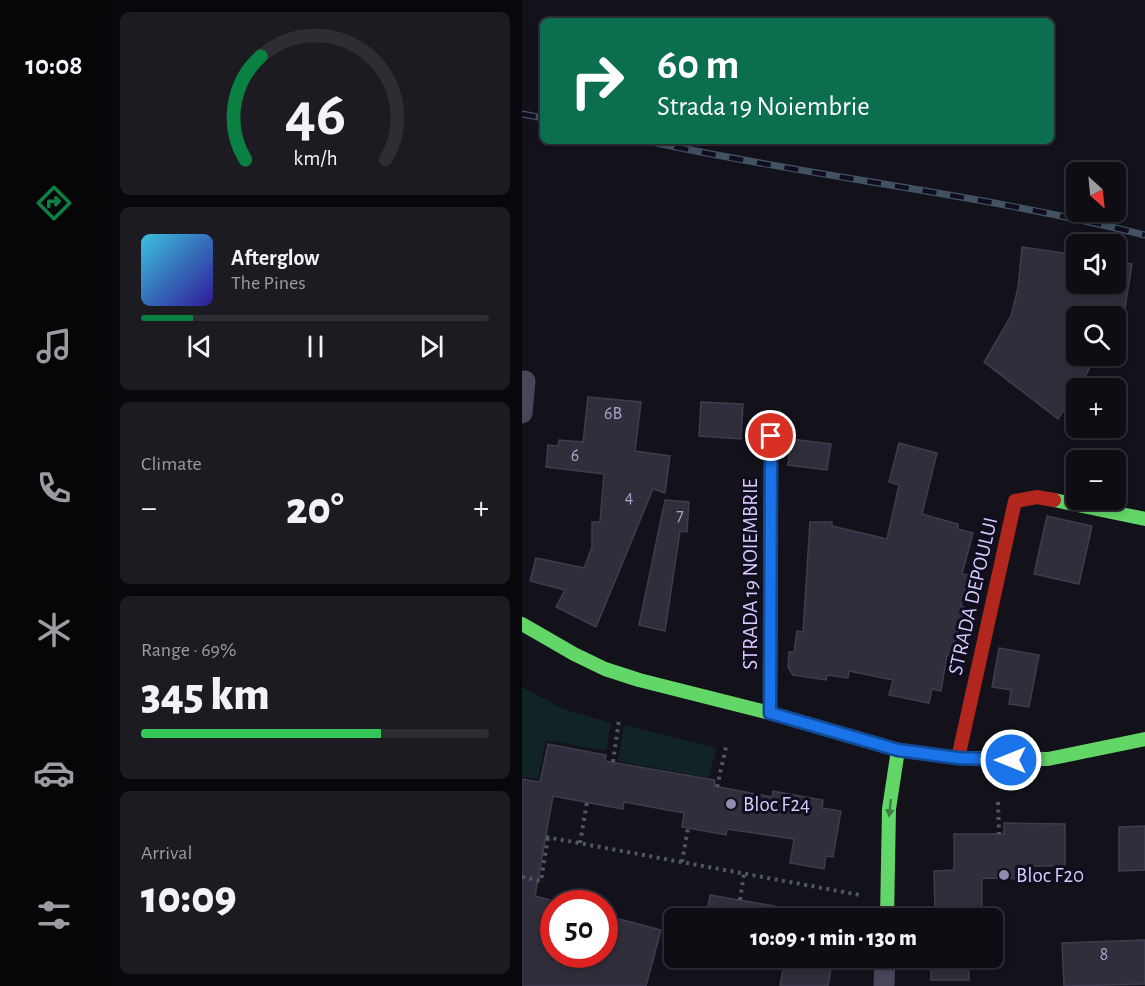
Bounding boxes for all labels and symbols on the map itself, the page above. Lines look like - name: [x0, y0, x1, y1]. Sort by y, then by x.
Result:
- north arrow: [1066, 162, 1126, 222]
- house number: 6B: [604, 405, 622, 423]
- pin: [745, 410, 796, 461]
- house number: 6: [571, 447, 579, 465]
- street label: STRADA 19 NOIEMBRIE: [740, 478, 761, 670]
- house number: 4: [625, 489, 634, 507]
- house number: 7: [676, 507, 684, 525]
- street label: STRADA DEPOULUI: [945, 515, 1001, 677]
- position arrow: [979, 728, 1043, 792]
- place label: Bloc F24: [743, 794, 810, 815]
- marker: Bloc F24: [724, 797, 738, 811]
- one-way arrow: [885, 798, 895, 817]
- place label: Bloc F20: [1016, 865, 1084, 886]
- marker: Bloc F20: [997, 868, 1011, 882]
- speed limit sign: 50: [540, 890, 618, 968]
- house number: 8: [1100, 946, 1108, 964]

